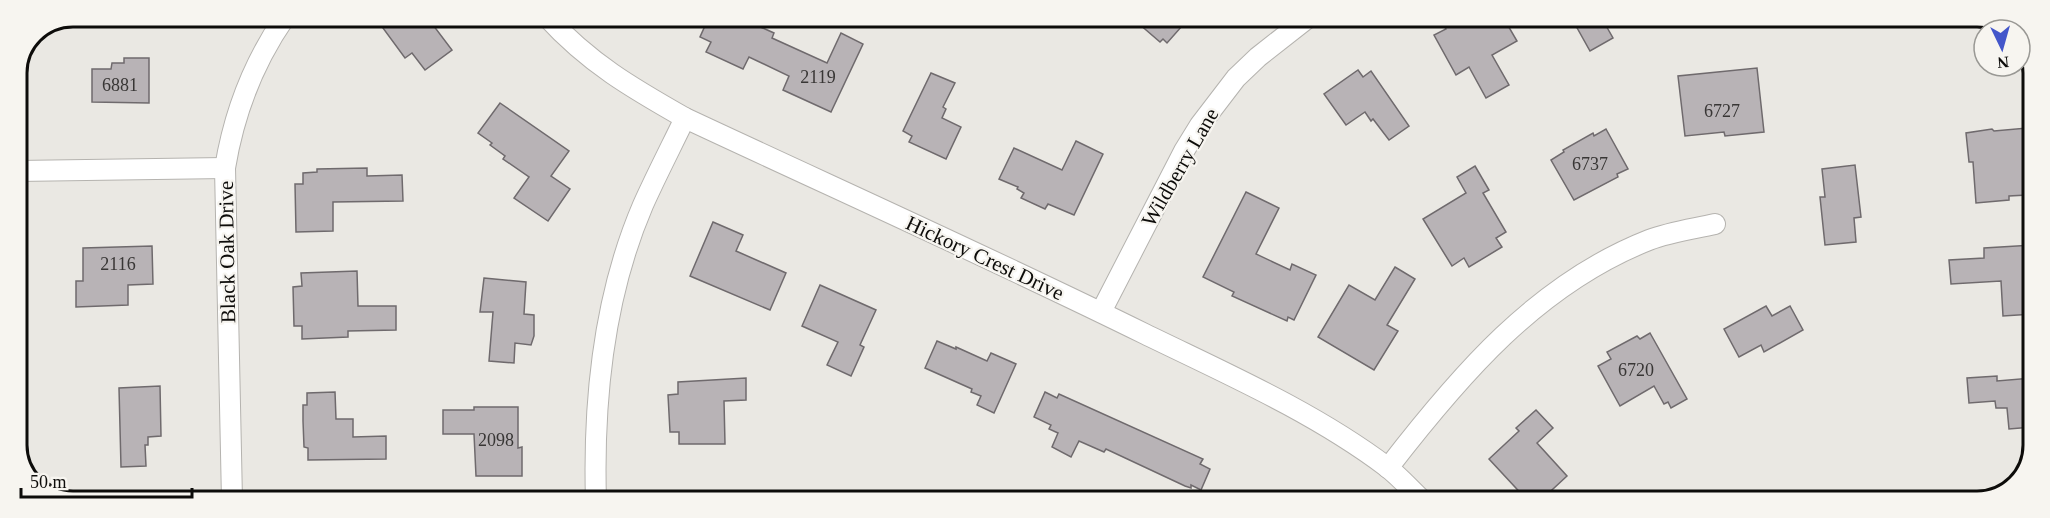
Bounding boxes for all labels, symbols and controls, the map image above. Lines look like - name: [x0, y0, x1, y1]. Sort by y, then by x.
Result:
- north arrow: [1972, 18, 2032, 78]
- text: N: [1996, 53, 2010, 71]
- house number: 2119: [800, 67, 836, 87]
- house number: 6881: [102, 75, 138, 95]
- house number: 6727: [1704, 101, 1740, 121]
- street label: Wildberry Lane: [1136, 104, 1224, 230]
- house number: 6737: [1572, 154, 1608, 174]
- street label: Black Oak Drive: [214, 181, 240, 323]
- street label: Hickory Crest Drive: [902, 211, 1068, 305]
- house number: 2116: [100, 254, 136, 274]
- house number: 6720: [1618, 360, 1654, 380]
- house number: 2098: [478, 430, 514, 450]
- scale bar: [21, 461, 192, 499]
- text: 50 m: [30, 472, 67, 492]

